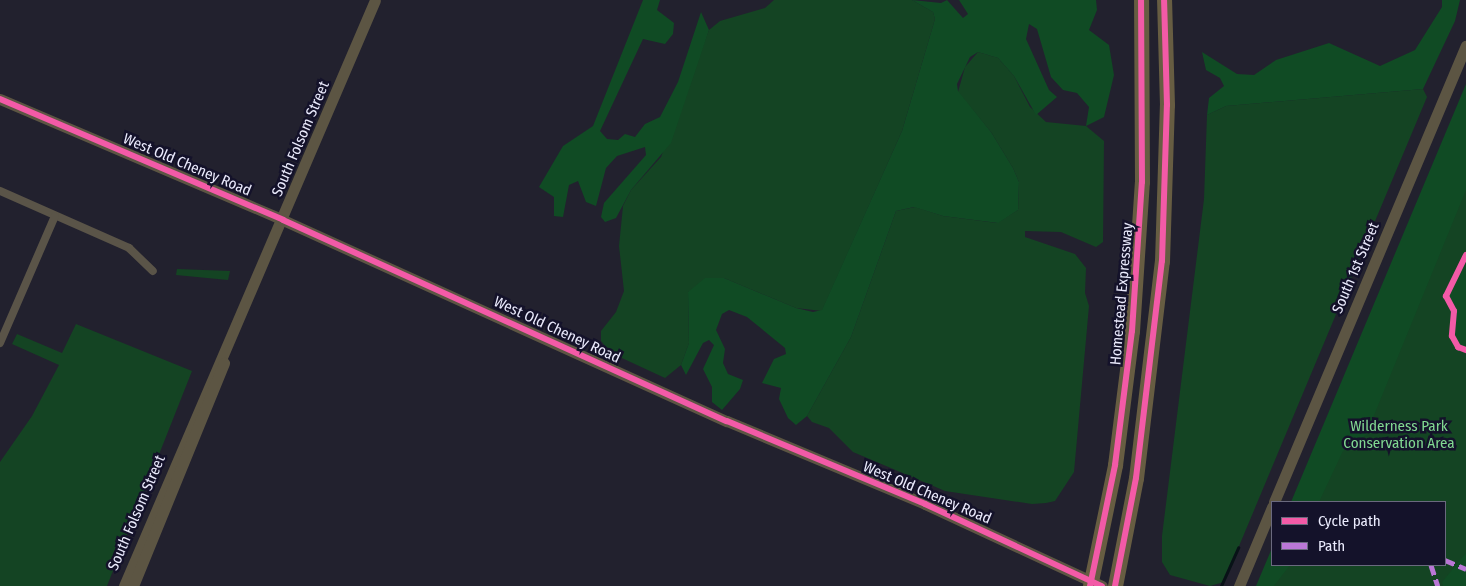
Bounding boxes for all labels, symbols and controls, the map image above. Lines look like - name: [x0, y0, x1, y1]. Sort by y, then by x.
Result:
- street label: South Folsom Street: [269, 79, 333, 199]
- street label: West Old Cheney Road: [120, 130, 254, 200]
- street label: South 1st Street: [1329, 220, 1383, 316]
- street label: Homestead Expressway: [1107, 222, 1137, 366]
- street label: West Old Cheney Road: [491, 293, 623, 367]
- park label: Wilderness Park Conservation Area: [1343, 417, 1455, 452]
- street label: South Folsom Street: [105, 453, 169, 573]
- street label: West Old Cheney Road: [860, 458, 994, 528]
- legend: [1271, 501, 1446, 566]
- text: Cycle path: [1318, 512, 1381, 530]
- text: Path: [1318, 537, 1345, 555]

